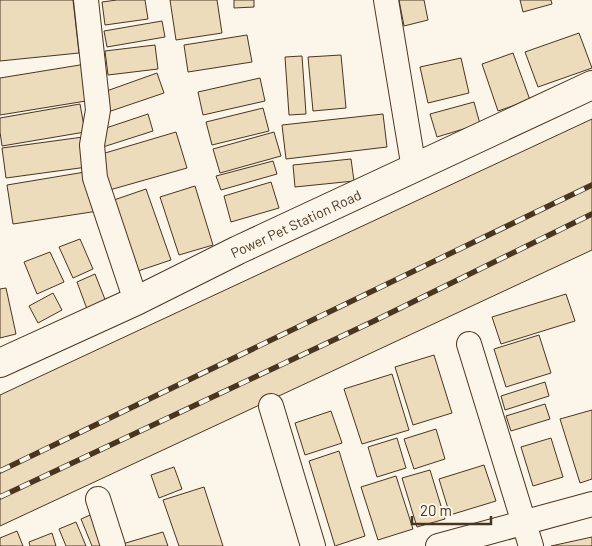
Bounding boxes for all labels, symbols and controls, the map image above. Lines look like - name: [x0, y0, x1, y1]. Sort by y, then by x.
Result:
- street label: Power Pet Station Road: [228, 186, 364, 261]
- scale bar: [412, 494, 491, 526]
- text: 20 m: [420, 501, 452, 519]

